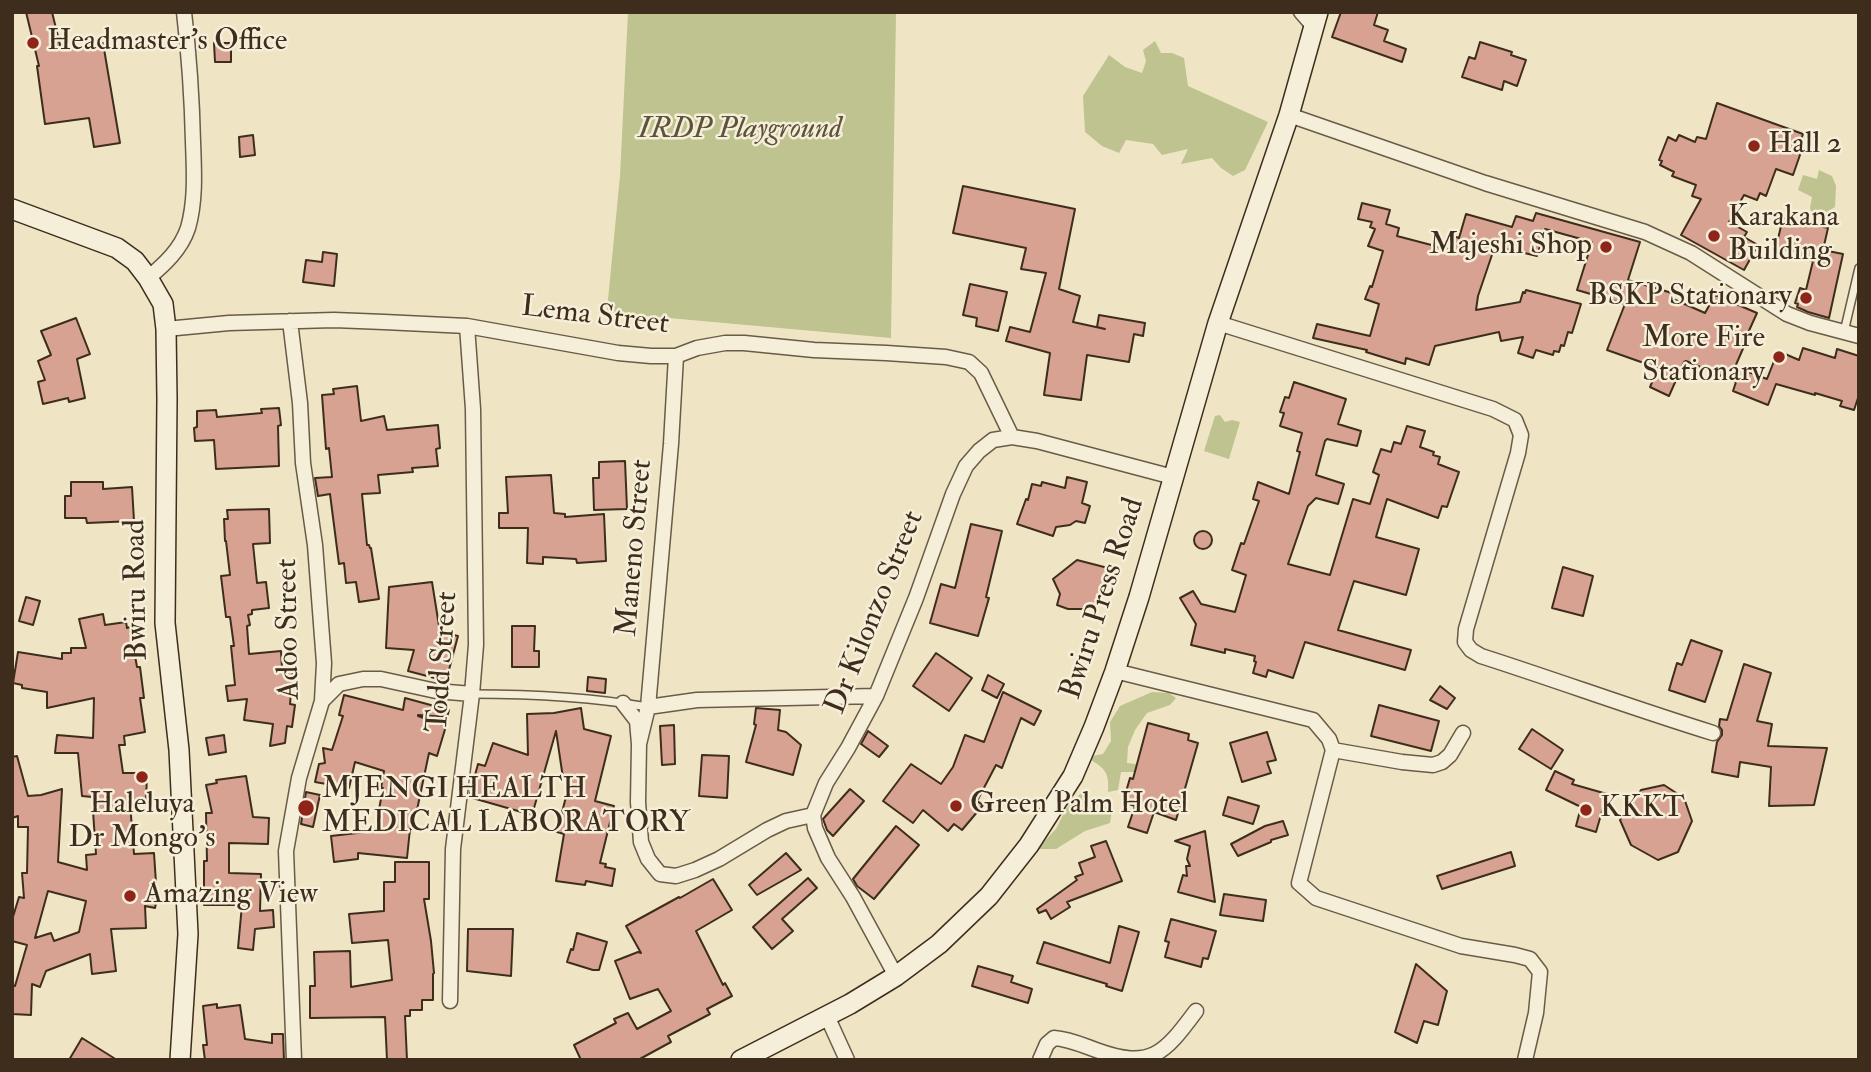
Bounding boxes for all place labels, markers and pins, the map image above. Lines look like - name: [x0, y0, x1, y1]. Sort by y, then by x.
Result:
- place label: Headmaster's Office: [47, 25, 287, 61]
- marker: Headmaster's Office: [25, 35, 41, 51]
- place label: Hall 2: [1768, 128, 1842, 164]
- marker: Hall 2: [1746, 138, 1762, 154]
- place label: Karakana Building: [1728, 201, 1839, 272]
- marker: Karakana Building: [1706, 228, 1722, 244]
- place label: Majeshi Shop: [1429, 229, 1592, 265]
- marker: Majeshi Shop: [1598, 239, 1614, 255]
- place label: BSKP Stationary: [1588, 280, 1792, 316]
- marker: BSKP Stationary: [1798, 290, 1814, 306]
- place label: More Fire Stationary: [1642, 322, 1765, 392]
- marker: More Fire Stationary: [1771, 349, 1787, 365]
- marker: Haleluya Dr Mongo's: [134, 769, 150, 785]
- place label: MJENGI HEALTH MEDICAL LABORATORY: [322, 773, 690, 844]
- place label: Haleluya Dr Mongo's: [69, 788, 215, 858]
- place label: Green Palm Hotel: [970, 788, 1188, 824]
- place label: KKKT: [1600, 792, 1685, 828]
- marker: MJENGI HEALTH MEDICAL LABORATORY: [296, 798, 316, 818]
- marker: Green Palm Hotel: [948, 798, 964, 814]
- marker: KKKT: [1578, 802, 1594, 818]
- place label: Amazing View: [144, 878, 318, 914]
- marker: Amazing View: [122, 888, 138, 904]

